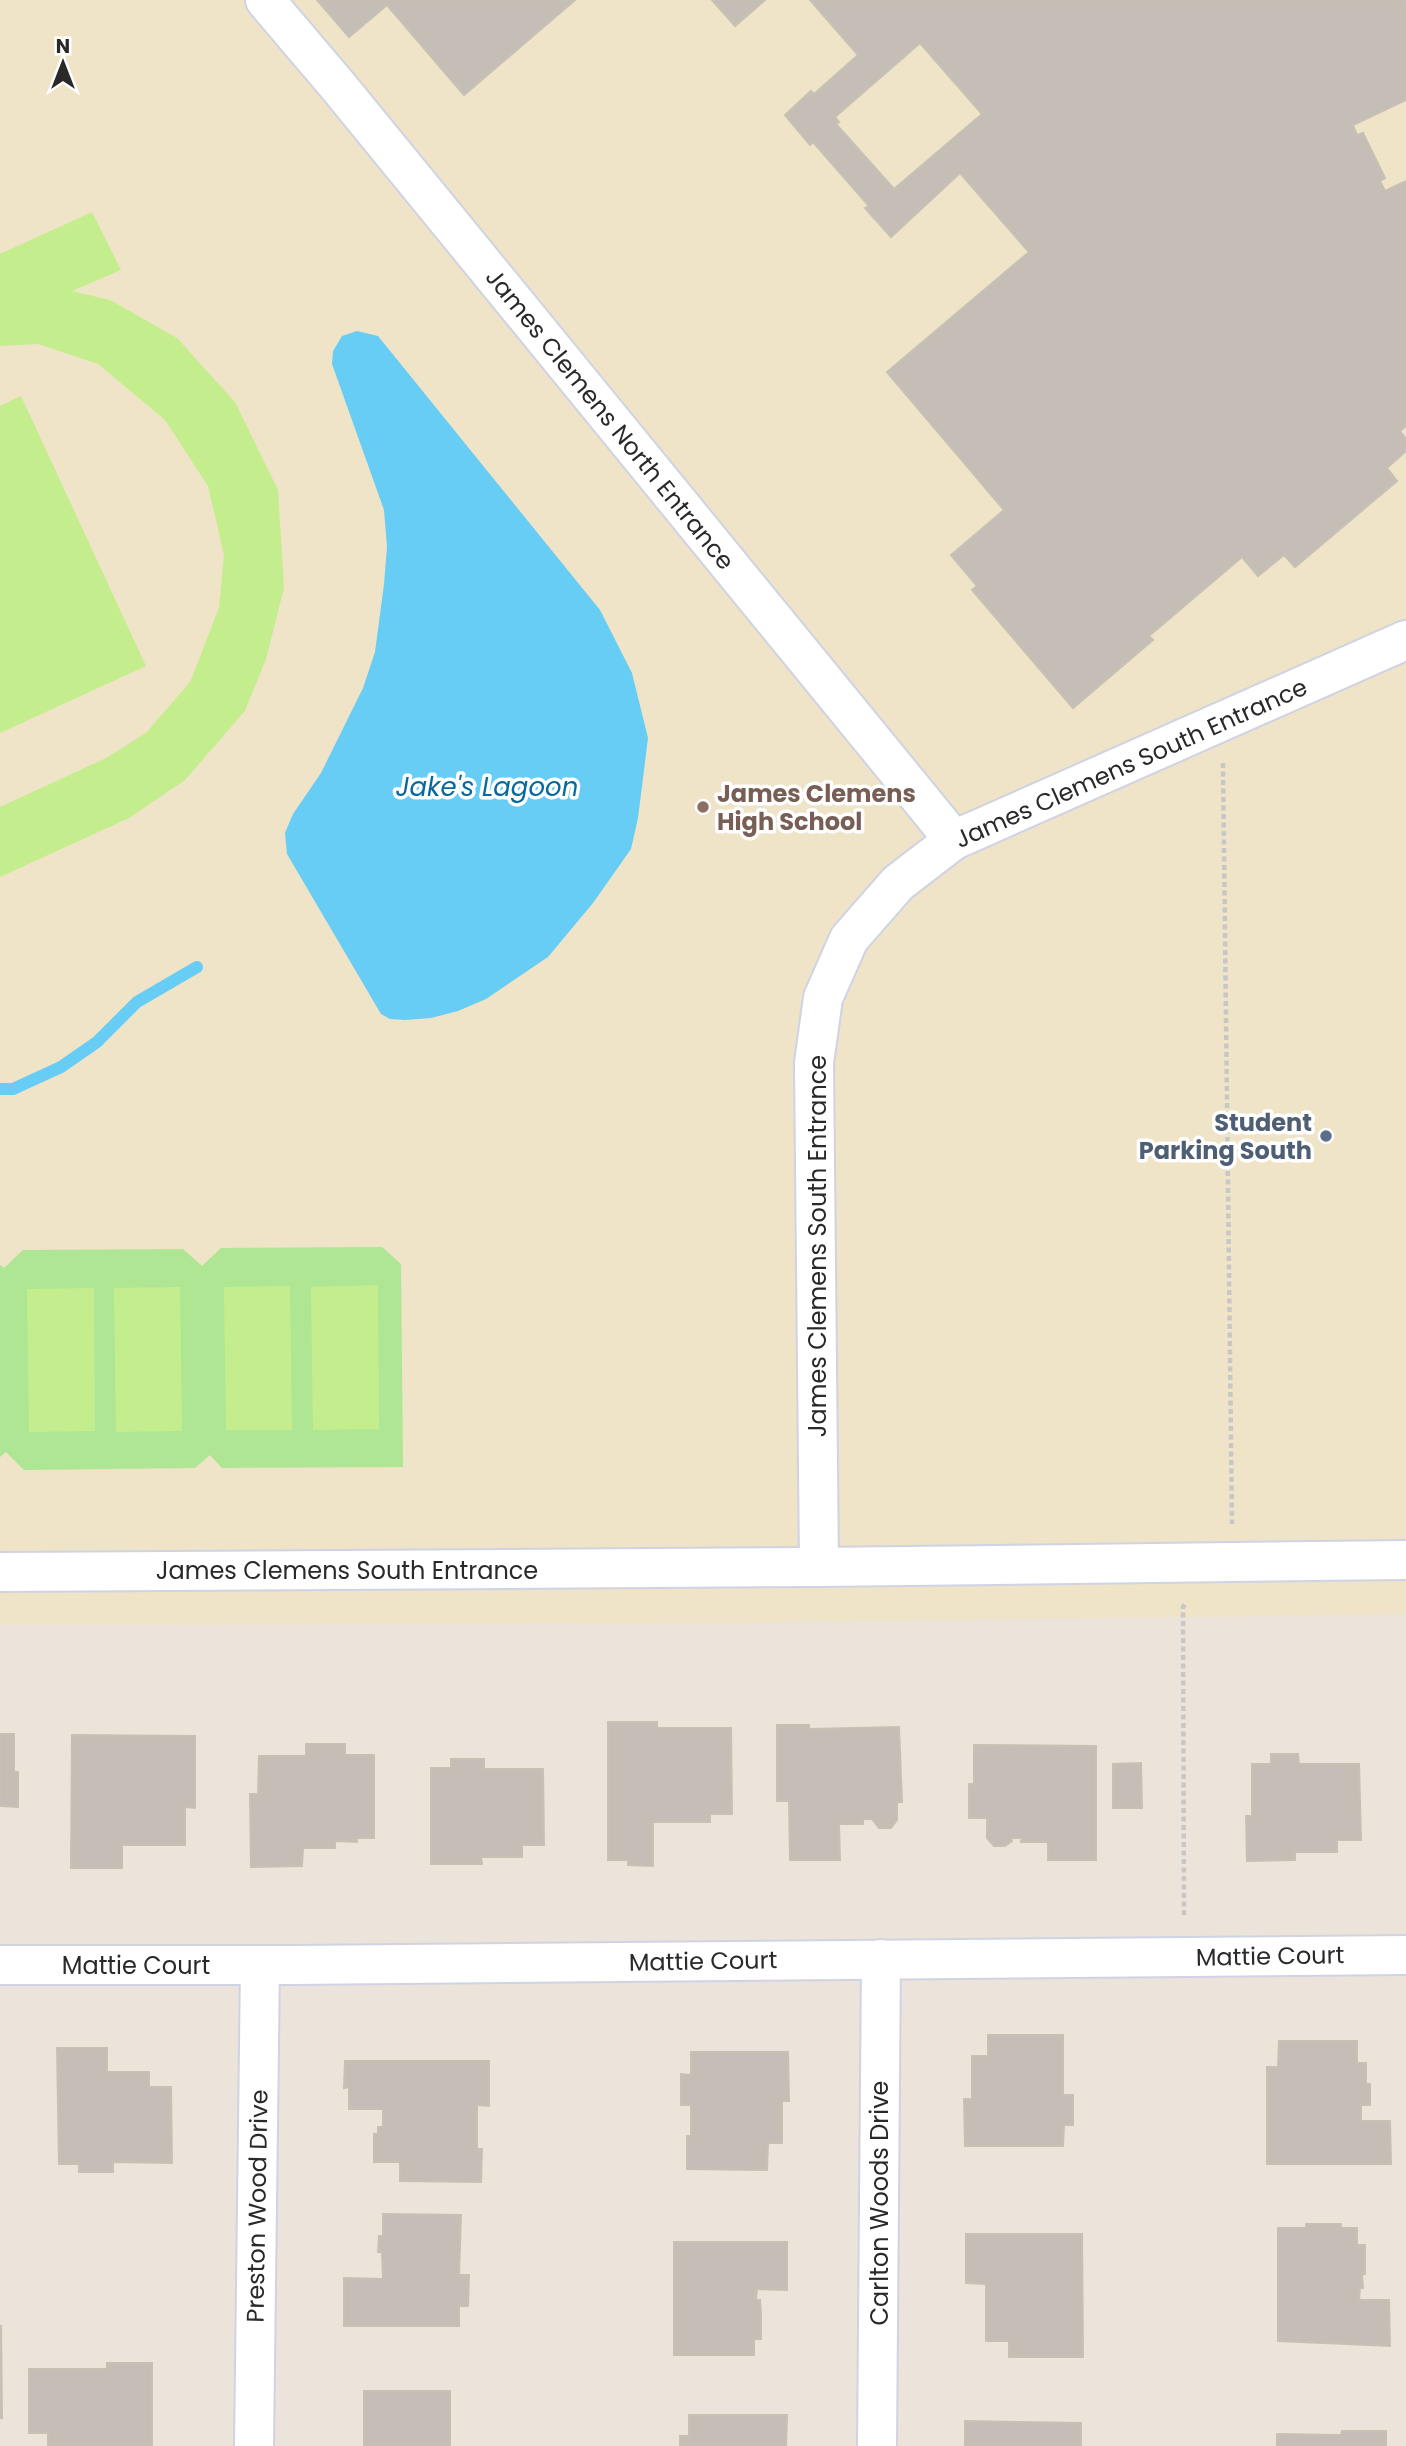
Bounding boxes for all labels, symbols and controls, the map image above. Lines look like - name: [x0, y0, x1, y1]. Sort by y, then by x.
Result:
- north arrow: [28, 28, 98, 98]
- text: N: [56, 33, 70, 60]
- street label: James Clemens North Entrance: [478, 261, 742, 577]
- street label: James Clemens South Entrance: [950, 670, 1312, 856]
- water label: Jake's Lagoon: [396, 769, 578, 805]
- place label: James Clemens High School: [717, 777, 916, 838]
- marker: James Clemens High School: [695, 799, 711, 815]
- street label: James Clemens South Entrance: [801, 1055, 834, 1437]
- place label: Student Parking South: [1139, 1106, 1312, 1167]
- marker: Student Parking South: [1318, 1128, 1334, 1144]
- street label: James Clemens South Entrance: [156, 1554, 538, 1587]
- street label: Mattie Court: [1195, 1938, 1345, 1974]
- street label: Mattie Court: [628, 1943, 778, 1979]
- street label: Mattie Court: [62, 1949, 210, 1982]
- street label: Carlton Woods Drive: [863, 2081, 896, 2325]
- street label: Preston Wood Drive: [238, 2089, 276, 2323]

